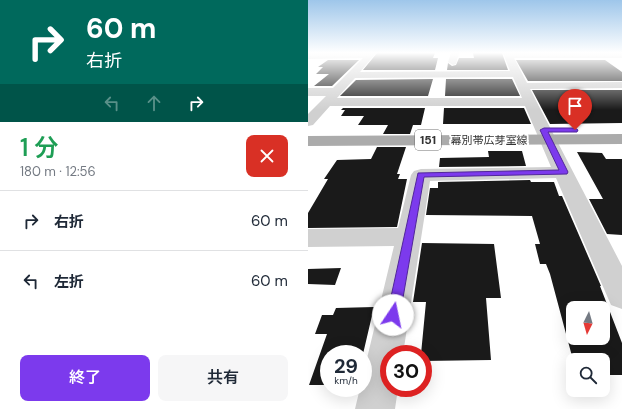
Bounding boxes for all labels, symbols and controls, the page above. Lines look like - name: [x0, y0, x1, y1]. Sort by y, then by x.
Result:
- text: 60 m: [86, 10, 156, 47]
- icon: right: [20, 16, 72, 68]
- text: 右折: [86, 49, 122, 73]
- pin: [558, 89, 592, 130]
- icon: left: [101, 92, 123, 114]
- icon: ahead: [143, 92, 165, 114]
- icon: right: [185, 92, 207, 114]
- icon: arrive: [564, 95, 586, 117]
- road number: 151: [415, 130, 441, 150]
- text: 1 分: [20, 132, 58, 163]
- street label: 幕別帯広芽室線: [451, 133, 528, 147]
- button: close: [246, 135, 288, 177]
- text: 180 m · 12:56: [20, 163, 96, 180]
- icon: right: [20, 210, 42, 232]
- text: 60 m: [251, 211, 288, 231]
- text: 右折: [54, 212, 84, 232]
- icon: left: [20, 270, 42, 292]
- text: 60 m: [251, 271, 288, 291]
- text: 左折: [54, 272, 84, 292]
- position arrow: [372, 294, 414, 336]
- north arrow: [566, 301, 610, 345]
- map controls: [566, 301, 610, 397]
- speed limit sign: 30: [380, 345, 432, 397]
- text: 29: [334, 353, 358, 379]
- button: search: [566, 353, 610, 397]
- button: 終了: [20, 355, 150, 401]
- button: 共有: [158, 355, 288, 401]
- text: km/h: [334, 374, 358, 387]

